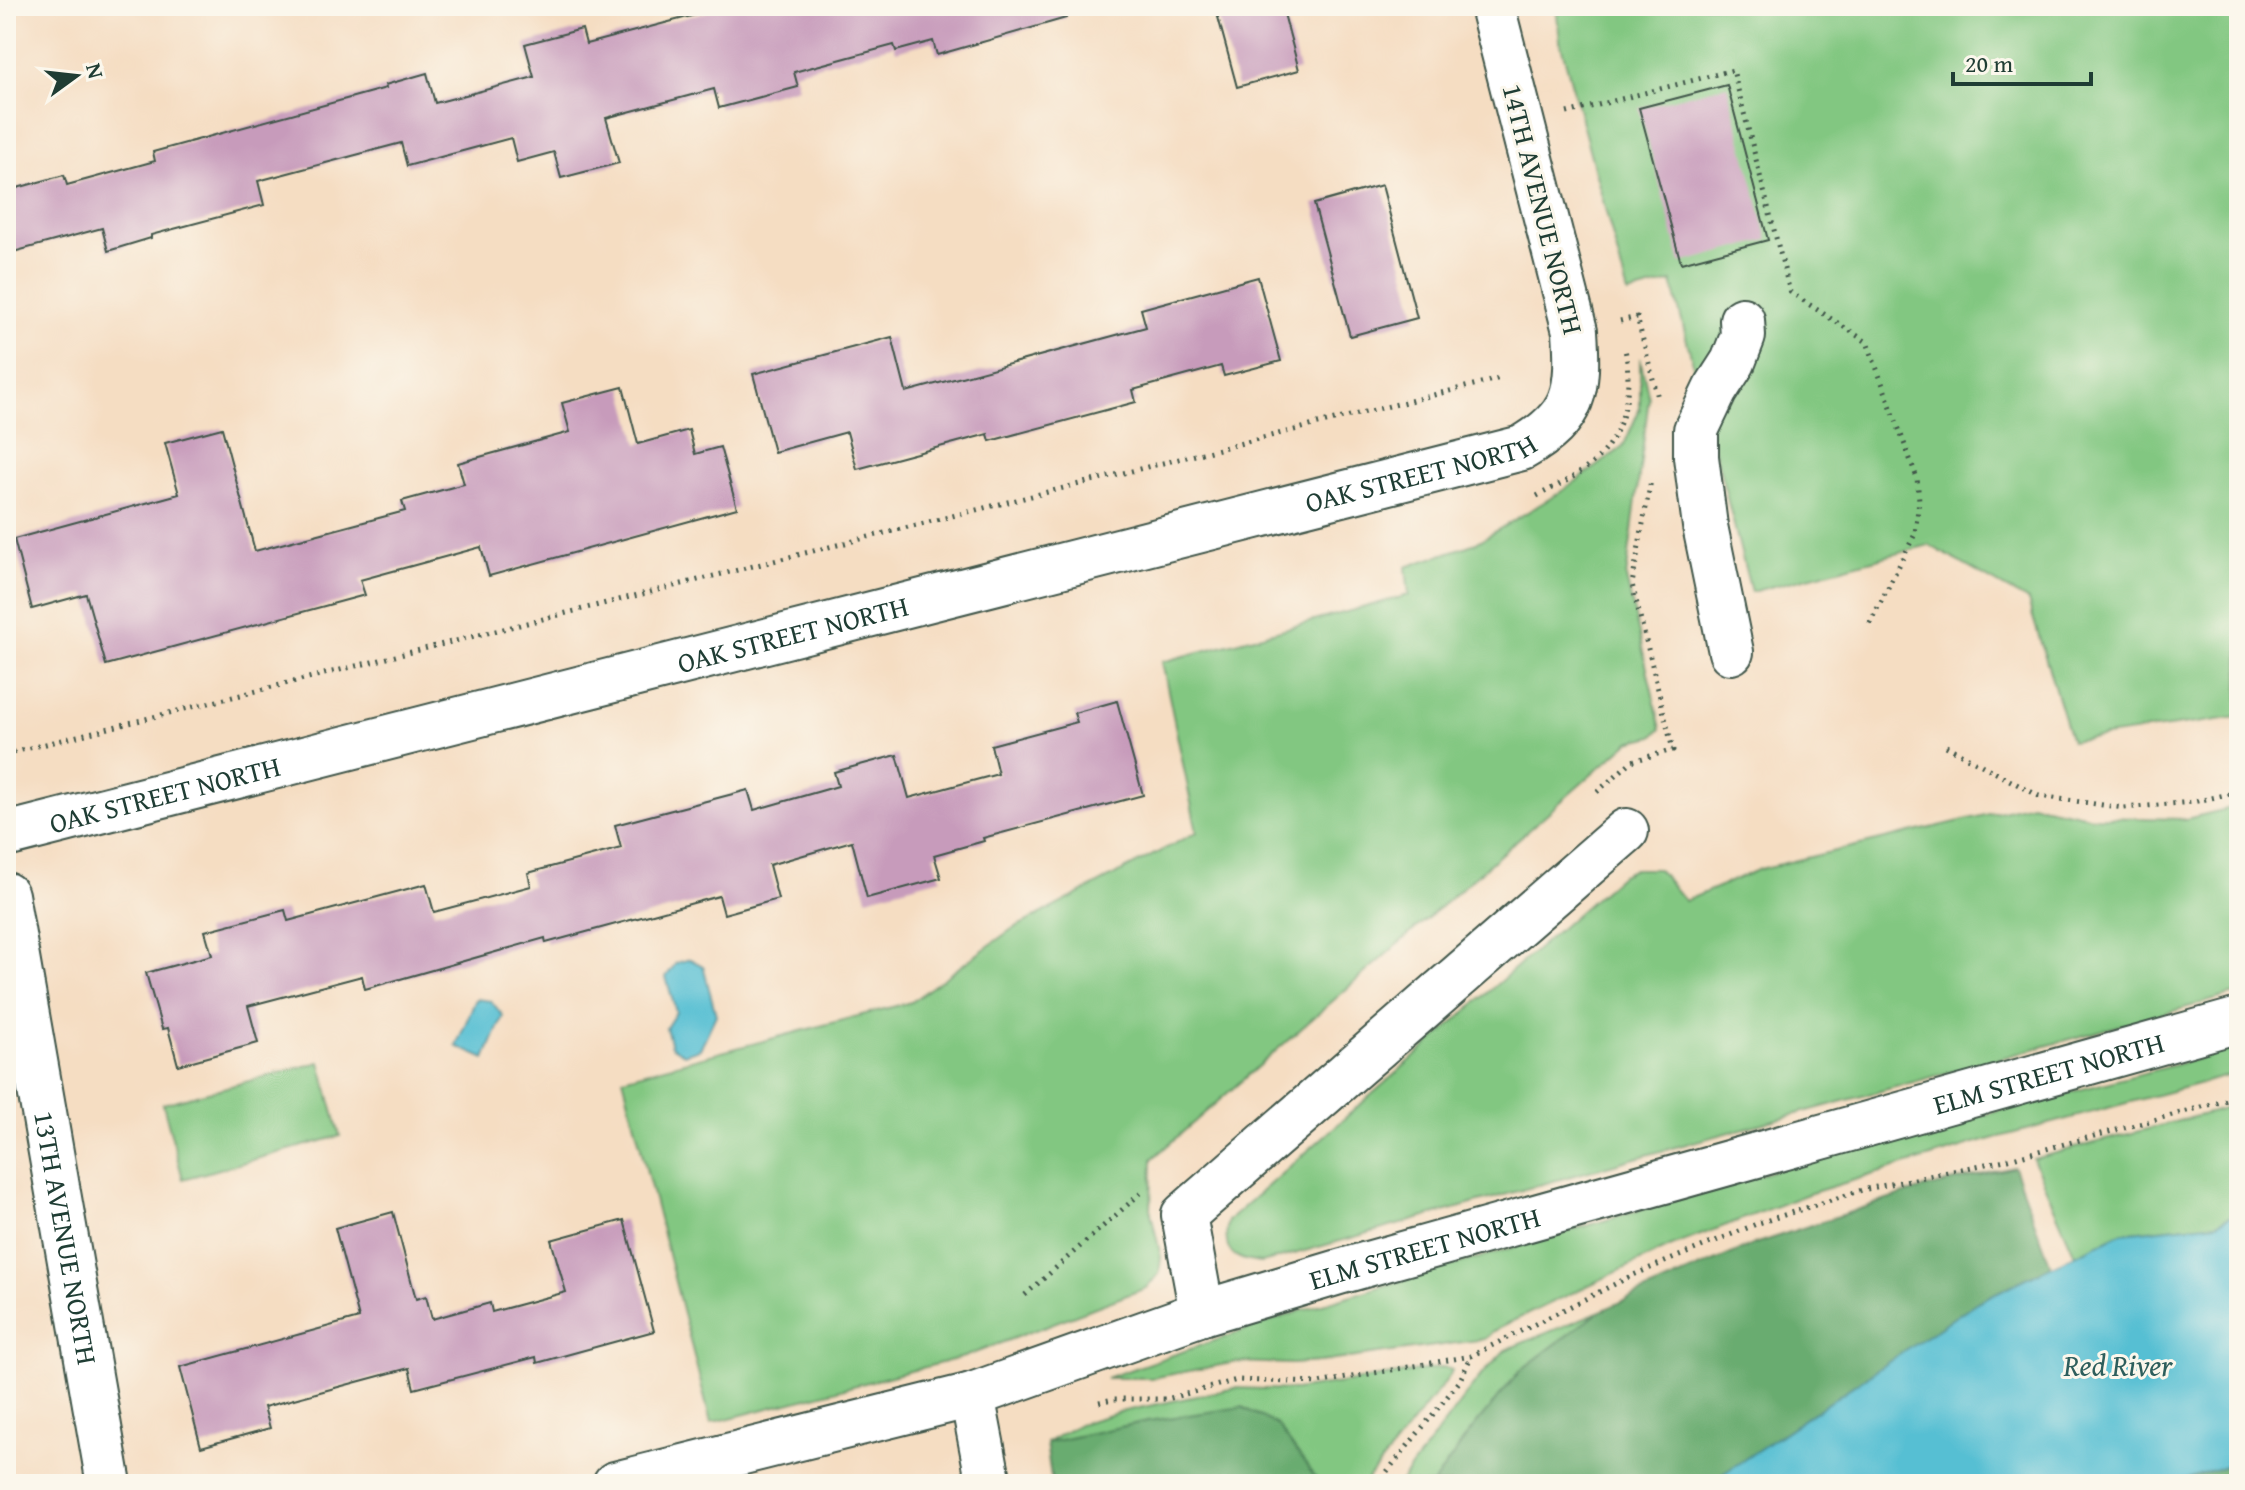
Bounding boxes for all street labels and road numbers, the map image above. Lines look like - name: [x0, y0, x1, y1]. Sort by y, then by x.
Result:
- street label: 14TH AVENUE NORTH: [1493, 79, 1594, 338]
- street label: OAK STREET NORTH: [1301, 423, 1544, 523]
- street label: OAK STREET NORTH: [673, 585, 912, 683]
- street label: OAK STREET NORTH: [45, 745, 285, 843]
- street label: ELM STREET NORTH: [1928, 1021, 2169, 1125]
- street label: 13TH AVENUE NORTH: [24, 1108, 109, 1368]
- street label: ELM STREET NORTH: [1304, 1196, 1545, 1300]

